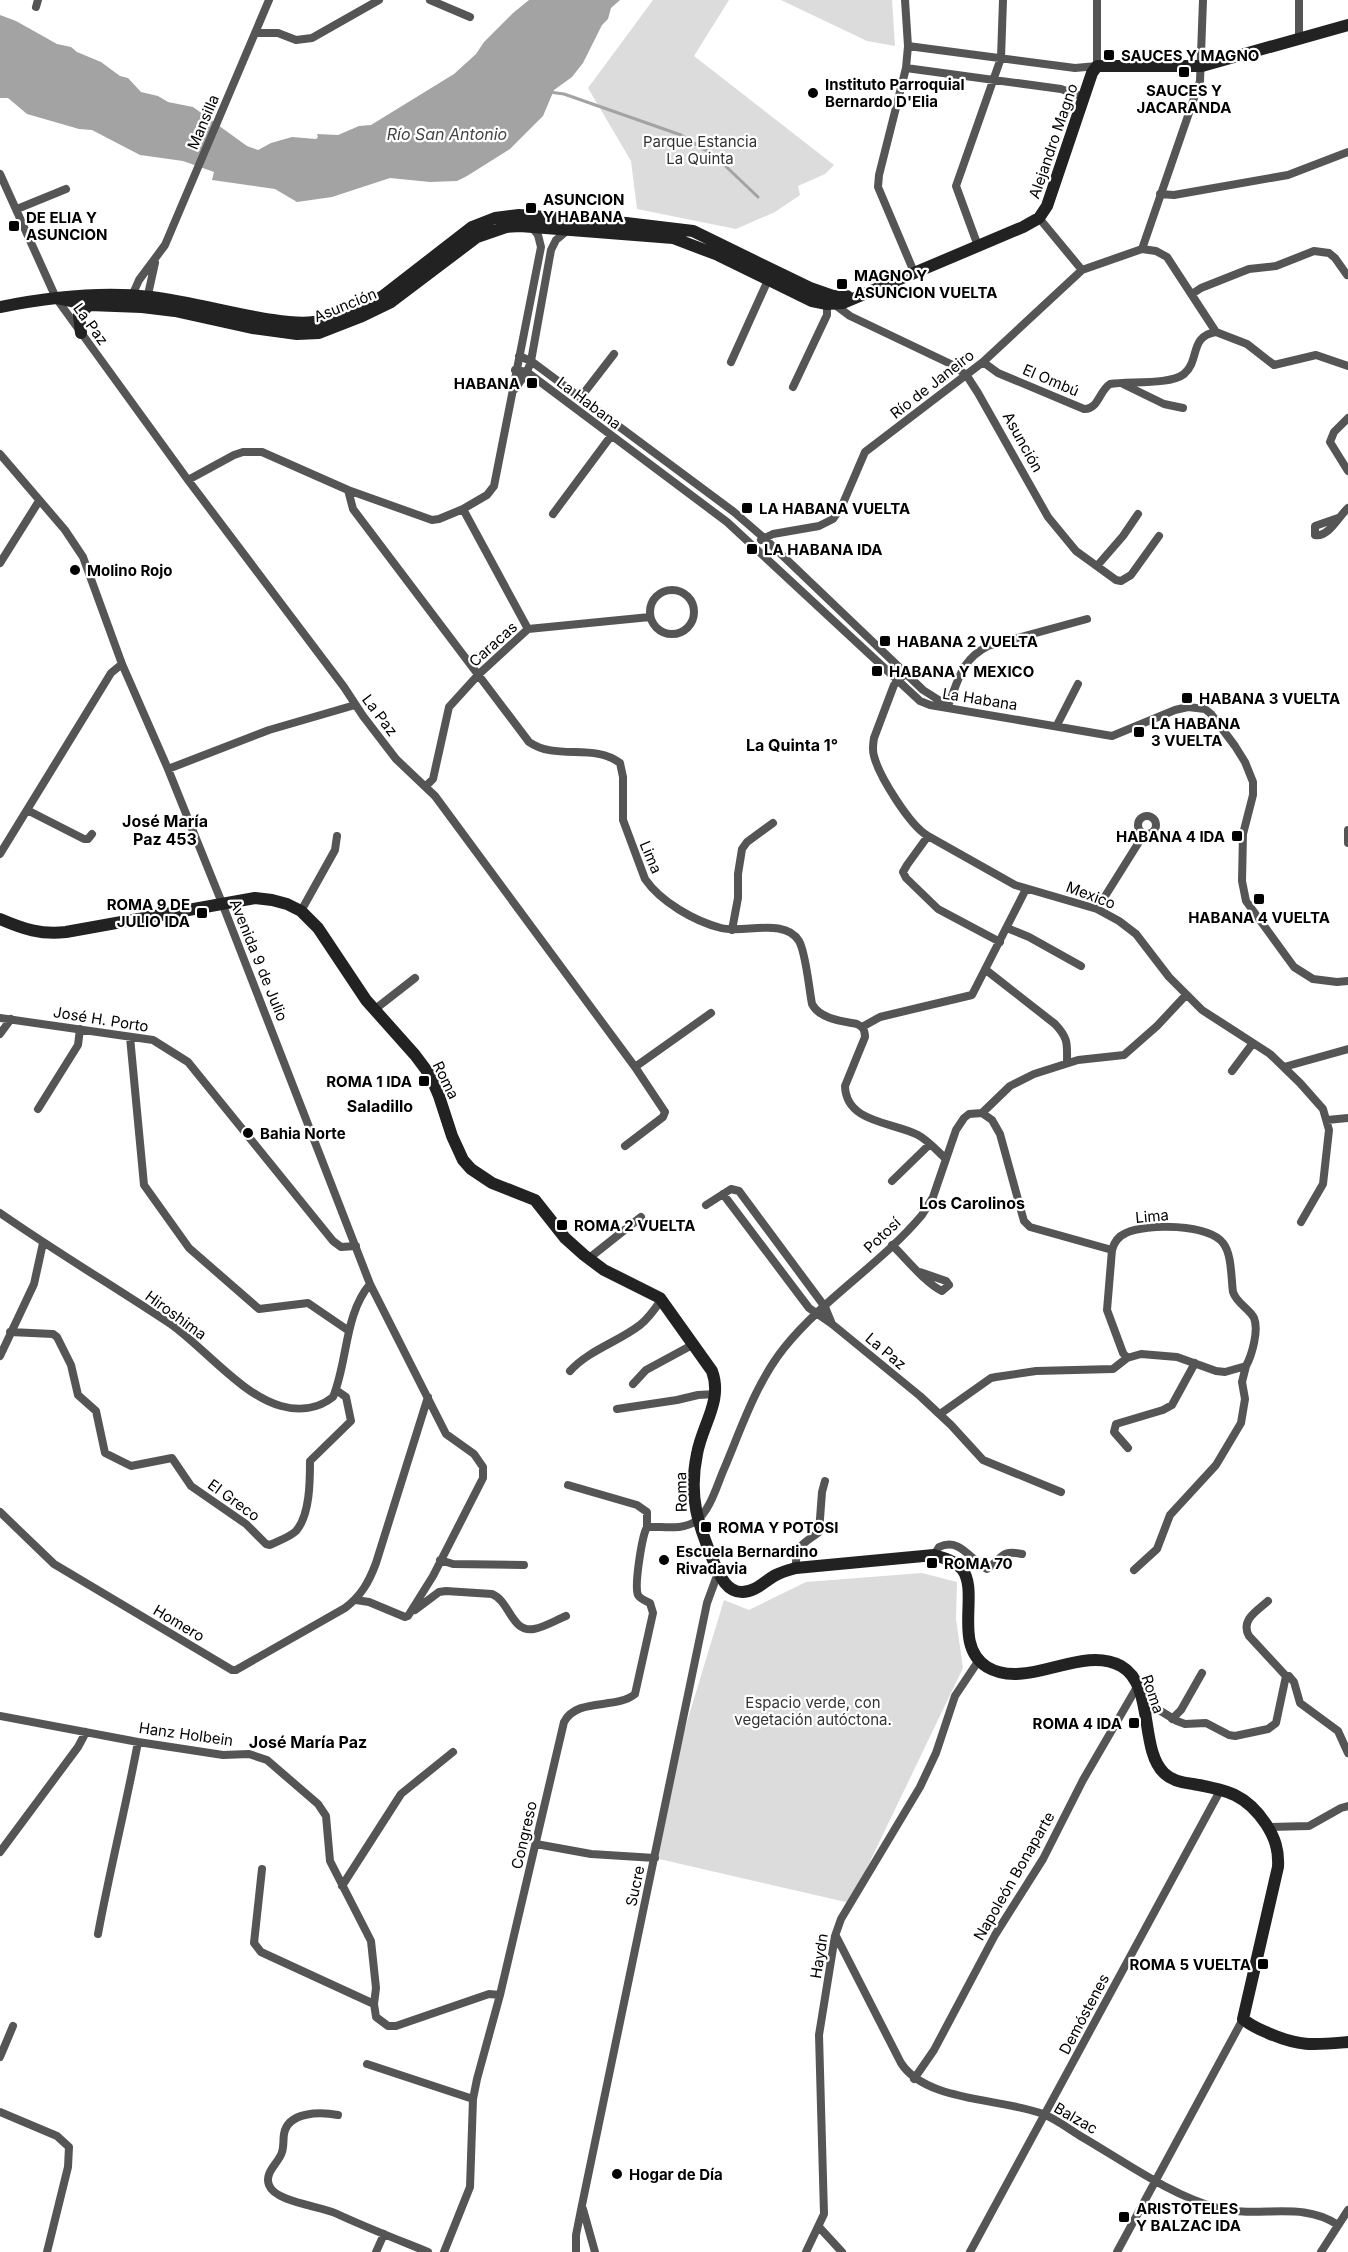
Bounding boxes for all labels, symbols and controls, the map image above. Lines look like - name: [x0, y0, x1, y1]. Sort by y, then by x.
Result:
- place label: SAUCES Y MAGNO: [1121, 46, 1259, 65]
- marker: SAUCES Y MAGNO: [1102, 48, 1116, 62]
- marker: SAUCES Y JACARANDA: [1177, 65, 1191, 79]
- place label: Instituto Parroquial Bernardo D'Elia: [825, 75, 964, 111]
- street label: Alejandro Magno: [1024, 81, 1082, 201]
- place label: SAUCES Y JACARANDA: [1137, 81, 1231, 117]
- marker: Instituto Parroquial Bernardo D'Elia: [806, 86, 820, 100]
- street label: Mansilla: [183, 92, 223, 152]
- water label: Río San Antonio: [387, 124, 507, 144]
- park label: Parque Estancia La Quinta: [643, 132, 757, 168]
- place label: ASUNCION Y HABANA: [543, 190, 625, 226]
- marker: ASUNCION Y HABANA: [524, 201, 538, 215]
- place label: DE ELIA Y ASUNCION: [26, 208, 108, 244]
- marker: DE ELIA Y ASUNCION: [7, 219, 21, 233]
- place label: MAGNO Y ASUNCION VUELTA: [854, 266, 997, 302]
- marker: MAGNO Y ASUNCION VUELTA: [835, 277, 849, 291]
- street label: Asunción: [311, 284, 379, 326]
- street label: La Paz: [69, 299, 113, 349]
- street label: Río de Janeiro: [886, 345, 978, 423]
- street label: El Ombú: [1020, 360, 1082, 400]
- street label: La Habana: [553, 373, 625, 433]
- place label: HABANA: [454, 374, 520, 393]
- marker: HABANA: [525, 376, 539, 390]
- street label: Asunción: [999, 409, 1047, 475]
- place label: LA HABANA VUELTA: [759, 499, 910, 518]
- marker: LA HABANA VUELTA: [740, 501, 754, 515]
- place label: LA HABANA IDA: [764, 540, 883, 559]
- marker: LA HABANA IDA: [745, 542, 759, 556]
- place label: Molino Rojo: [87, 561, 173, 580]
- marker: Molino Rojo: [68, 563, 82, 577]
- street label: Caracas: [465, 617, 521, 671]
- place label: HABANA 2 VUELTA: [897, 632, 1038, 651]
- marker: HABANA 2 VUELTA: [878, 634, 892, 648]
- place label: HABANA Y MEXICO: [889, 662, 1034, 681]
- marker: HABANA Y MEXICO: [870, 664, 884, 678]
- street label: La Habana: [941, 684, 1019, 714]
- place label: HABANA 3 VUELTA: [1199, 689, 1340, 708]
- street label: La Paz: [358, 690, 402, 740]
- marker: HABANA 3 VUELTA: [1180, 691, 1194, 705]
- place label: LA HABANA 3 VUELTA: [1151, 714, 1240, 750]
- marker: LA HABANA 3 VUELTA: [1132, 725, 1146, 739]
- district label: La Quinta 1°: [746, 735, 838, 755]
- district label: José María Paz 453: [122, 811, 208, 849]
- place label: HABANA 4 IDA: [1116, 827, 1225, 846]
- marker: HABANA 4 IDA: [1230, 829, 1244, 843]
- street label: Lima: [636, 838, 666, 876]
- street label: Mexico: [1064, 877, 1118, 913]
- marker: HABANA 4 VUELTA: [1252, 892, 1266, 906]
- place label: ROMA 9 DE JULIO IDA: [107, 895, 190, 931]
- street label: Avenida 9 de Julio: [226, 896, 292, 1024]
- marker: ROMA 9 DE JULIO IDA: [195, 906, 209, 920]
- place label: HABANA 4 VUELTA: [1188, 908, 1330, 927]
- street label: José H. Porto: [52, 1002, 150, 1036]
- street label: Roma: [429, 1058, 463, 1102]
- place label: ROMA 1 IDA: [326, 1072, 412, 1091]
- marker: ROMA 1 IDA: [417, 1074, 431, 1088]
- district label: Saladillo: [347, 1096, 413, 1116]
- place label: Bahia Norte: [260, 1124, 346, 1143]
- marker: Bahia Norte: [241, 1126, 255, 1140]
- district label: Los Carolinos: [919, 1193, 1025, 1213]
- street label: Lima: [1134, 1205, 1170, 1227]
- street label: Potosí: [859, 1213, 905, 1257]
- place label: ROMA 2 VUELTA: [574, 1216, 695, 1235]
- marker: ROMA 2 VUELTA: [555, 1218, 569, 1232]
- street label: Hiroshima: [142, 1286, 210, 1344]
- street label: La Paz: [862, 1328, 910, 1374]
- street label: Roma: [671, 1472, 691, 1512]
- street label: El Greco: [204, 1475, 264, 1525]
- place label: ROMA Y POTOSI: [718, 1518, 839, 1537]
- marker: ROMA Y POTOSI: [699, 1520, 713, 1534]
- place label: Escuela Bernardino Rivadavia: [676, 1542, 818, 1578]
- marker: Escuela Bernardino Rivadavia: [657, 1553, 671, 1567]
- place label: ROMA 70: [944, 1554, 1013, 1573]
- marker: ROMA 70: [925, 1556, 939, 1570]
- street label: Homero: [150, 1600, 208, 1646]
- street label: Roma: [1138, 1672, 1168, 1716]
- park label: Espacio verde, con vegetación autóctona.: [734, 1693, 892, 1729]
- place label: ROMA 4 IDA: [1033, 1714, 1122, 1733]
- marker: ROMA 4 IDA: [1127, 1716, 1141, 1730]
- street label: Hanz Holbein: [138, 1718, 234, 1750]
- district label: José María Paz: [249, 1732, 367, 1752]
- street label: Congreso: [507, 1799, 541, 1871]
- street label: Napoleón Bonaparte: [969, 1808, 1059, 1944]
- street label: Sucre: [621, 1864, 649, 1908]
- street label: Haydn: [806, 1932, 832, 1980]
- place label: ROMA 5 VUELTA: [1129, 1955, 1251, 1974]
- marker: ROMA 5 VUELTA: [1256, 1957, 1270, 1971]
- street label: Demóstenes: [1055, 1970, 1113, 2058]
- street label: Balzac: [1051, 2098, 1101, 2138]
- place label: Hogar de Día: [629, 2165, 723, 2184]
- marker: Hogar de Día: [610, 2167, 624, 2181]
- place label: ARISTOTELES Y BALZAC IDA: [1136, 2199, 1241, 2235]
- marker: ARISTOTELES Y BALZAC IDA: [1117, 2210, 1131, 2224]

